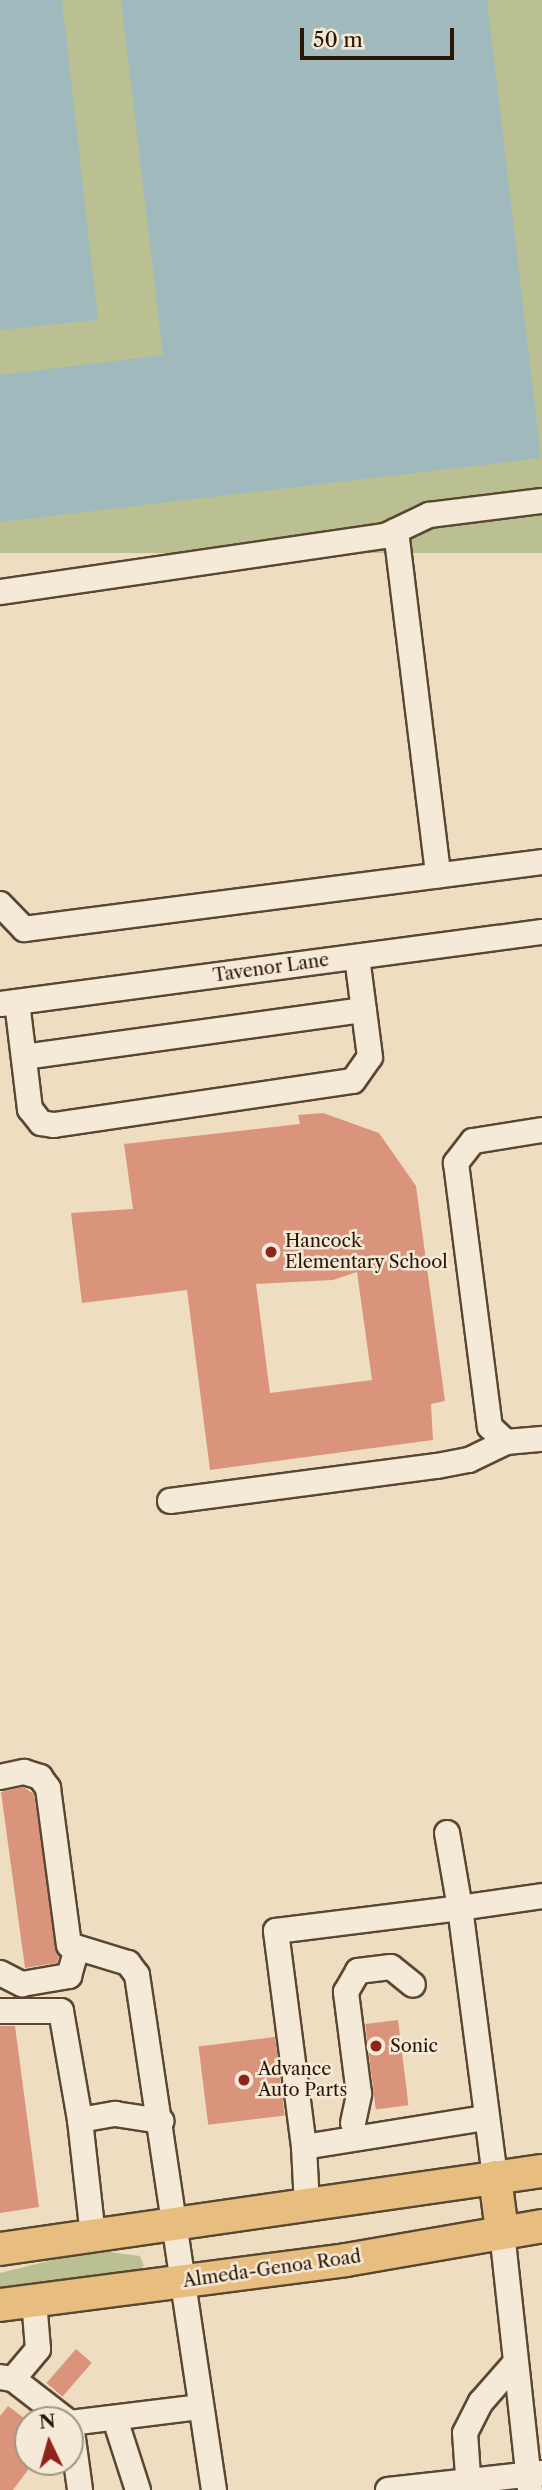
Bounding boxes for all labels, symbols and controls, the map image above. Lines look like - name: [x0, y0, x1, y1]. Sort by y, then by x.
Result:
- scale bar: [304, 14, 458, 58]
- text: 50 m: [313, 27, 363, 52]
- street label: Tavenor Lane: [211, 949, 331, 987]
- place label: Hancock Elementary School: [285, 1231, 448, 1274]
- marker: Hancock Elementary School: [263, 1244, 279, 1260]
- place label: Sonic: [390, 2035, 438, 2057]
- marker: Sonic: [368, 2038, 384, 2054]
- place label: Advance Auto Parts: [258, 2059, 347, 2102]
- marker: Advance Auto Parts: [236, 2072, 252, 2088]
- street label: Almeda-Genoa Road: [181, 2246, 363, 2292]
- north arrow: [14, 2406, 84, 2476]
- text: N: [38, 2409, 57, 2434]

